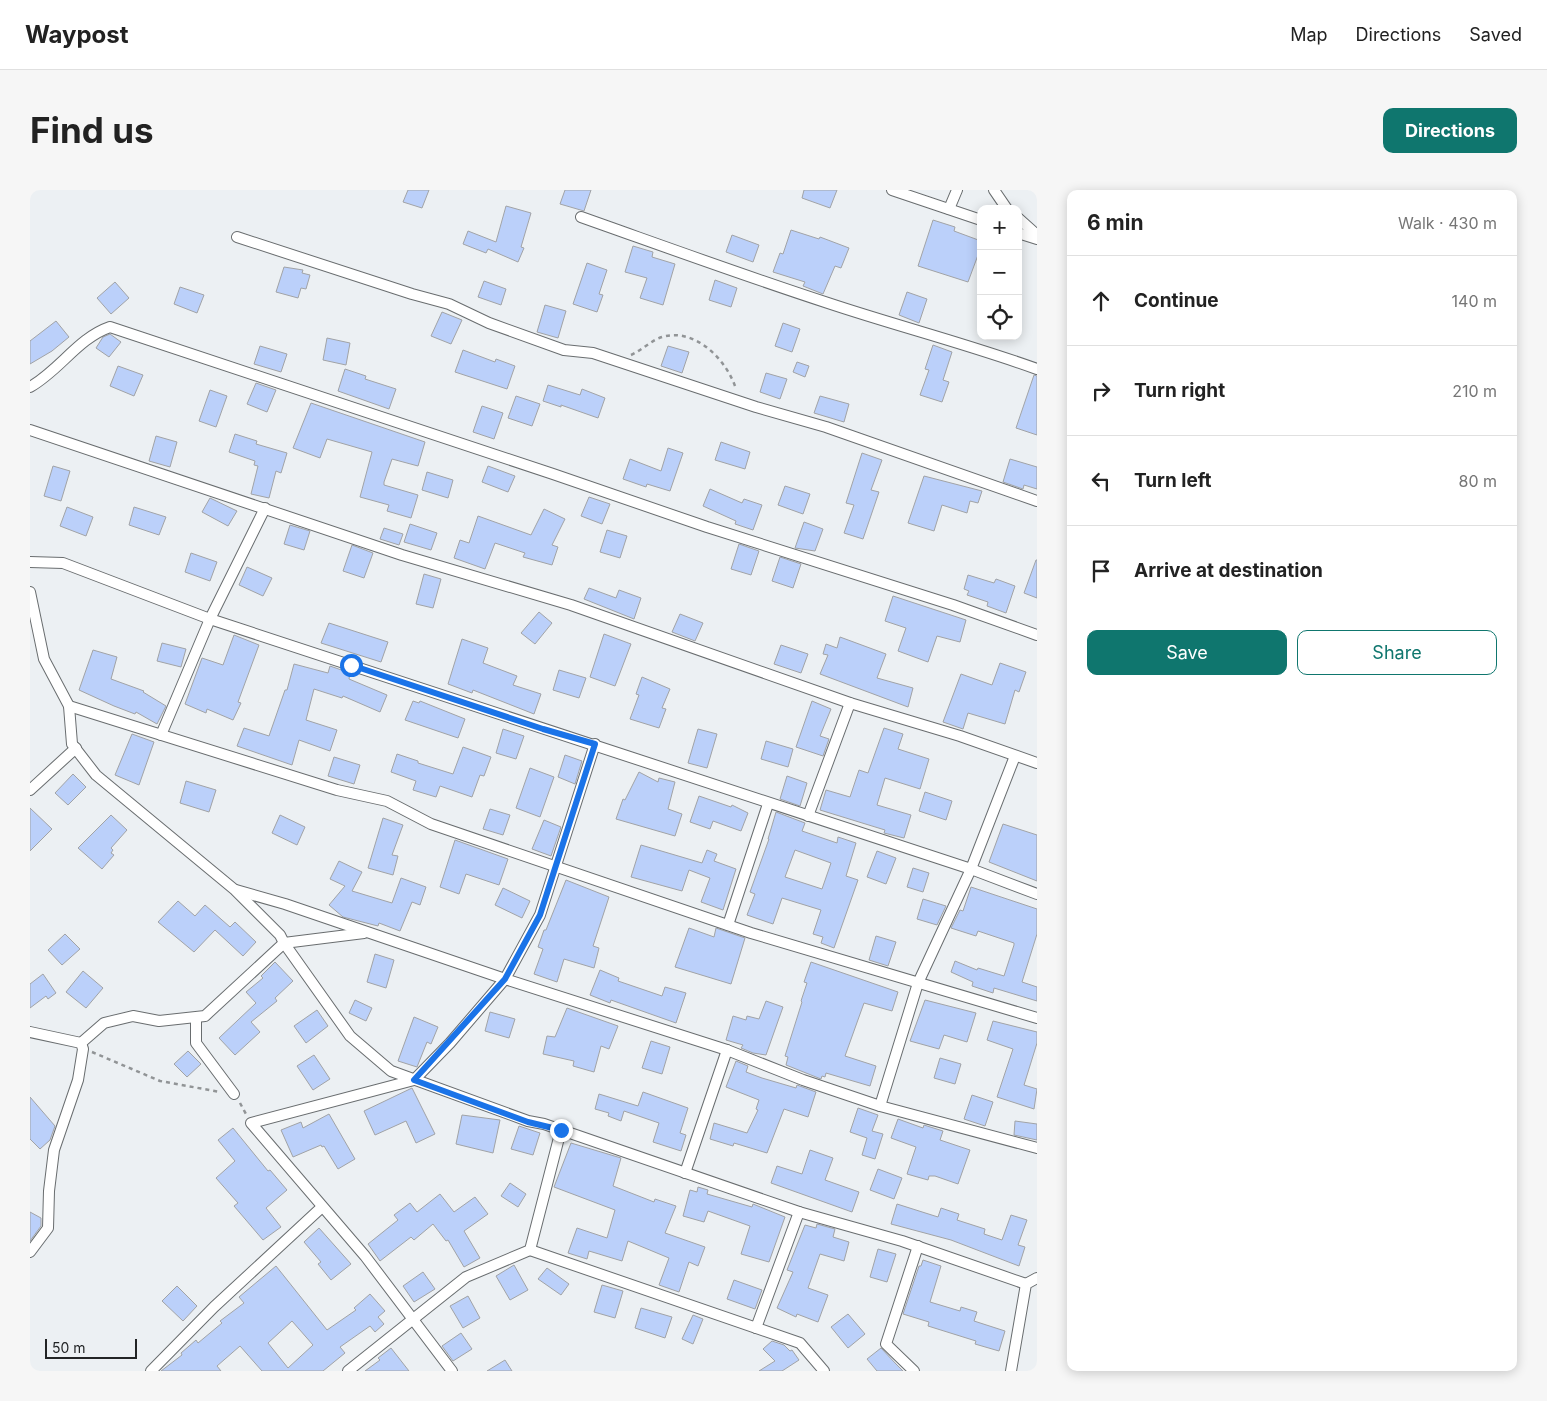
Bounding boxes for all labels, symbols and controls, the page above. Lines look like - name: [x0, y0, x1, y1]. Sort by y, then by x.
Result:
- text: Waypost: [25, 20, 129, 49]
- text: Map: [1290, 24, 1328, 45]
- text: Directions: [1356, 24, 1441, 45]
- text: Saved: [1469, 24, 1522, 45]
- button: Directions: [1383, 108, 1517, 153]
- text: Find us: [30, 109, 154, 151]
- map controls: [977, 205, 1022, 340]
- button: +: [977, 205, 1022, 250]
- text: 6 min: [1087, 210, 1144, 235]
- text: Walk · 430 m: [1398, 213, 1497, 233]
- button: −: [977, 250, 1022, 295]
- icon: ahead: [1087, 287, 1115, 315]
- text: Continue: [1134, 289, 1219, 312]
- text: 140 m: [1452, 291, 1497, 311]
- button: locate: [977, 295, 1022, 340]
- icon: right: [1087, 377, 1115, 405]
- text: Turn right: [1134, 379, 1225, 402]
- text: 210 m: [1452, 381, 1497, 401]
- icon: left: [1087, 467, 1115, 495]
- text: Turn left: [1134, 469, 1212, 492]
- text: 80 m: [1458, 471, 1497, 491]
- icon: arrive: [1087, 557, 1115, 585]
- text: Arrive at destination: [1134, 559, 1323, 582]
- button: Save: [1087, 630, 1287, 675]
- button: Share: [1297, 630, 1497, 675]
- route start: [340, 654, 363, 677]
- route end: [550, 1119, 573, 1142]
- scale bar: [45, 1336, 138, 1359]
- text: 50 m: [52, 1339, 86, 1356]

